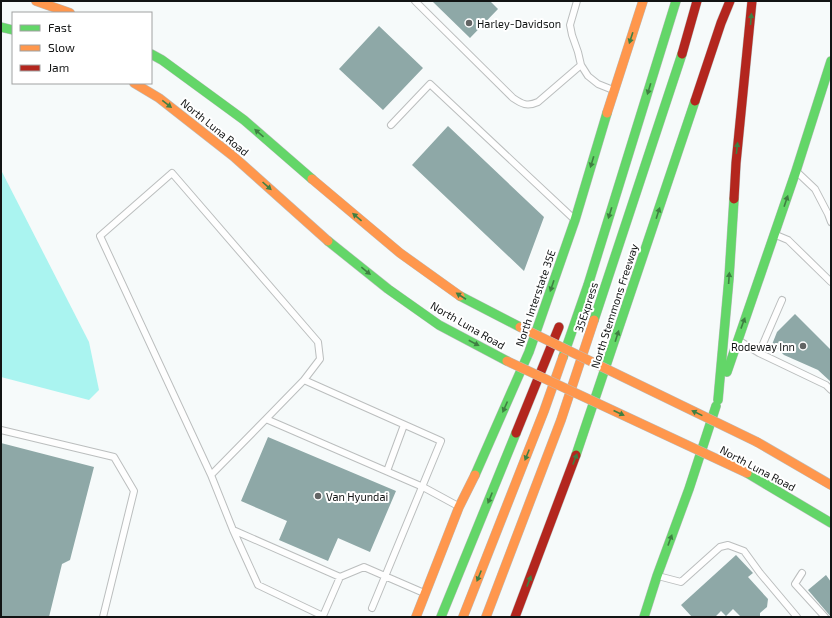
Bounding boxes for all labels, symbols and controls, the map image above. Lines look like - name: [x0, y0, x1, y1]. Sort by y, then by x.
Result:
- legend: [12, 12, 152, 84]
- one-way arrow: [747, 13, 754, 25]
- place label: Harley-Davidson: [477, 17, 561, 30]
- marker: Harley-Davidson: [464, 18, 474, 28]
- text: Fast: [48, 20, 72, 34]
- one-way arrow: [628, 33, 634, 45]
- text: Slow: [48, 40, 75, 54]
- text: Jam: [48, 60, 69, 74]
- one-way arrow: [646, 83, 652, 95]
- street label: North Luna Road: [178, 96, 252, 158]
- one-way arrow: [161, 100, 172, 108]
- one-way arrow: [253, 128, 264, 137]
- one-way arrow: [734, 142, 740, 154]
- one-way arrow: [589, 157, 595, 169]
- one-way arrow: [262, 182, 272, 191]
- one-way arrow: [783, 194, 789, 206]
- one-way arrow: [655, 206, 661, 218]
- one-way arrow: [607, 207, 613, 219]
- one-way arrow: [352, 213, 363, 222]
- street label: North Stemmons Freeway: [588, 242, 640, 370]
- street label: North Interstate 35E: [512, 248, 558, 348]
- one-way arrow: [360, 267, 371, 275]
- one-way arrow: [725, 272, 732, 284]
- one-way arrow: [549, 280, 555, 292]
- street label: 35Express: [572, 280, 600, 334]
- one-way arrow: [456, 292, 466, 300]
- street label: North Luna Road: [429, 298, 507, 352]
- one-way arrow: [740, 317, 746, 329]
- one-way arrow: [614, 330, 620, 342]
- one-way arrow: [468, 340, 479, 346]
- place label: Rodeway Inn: [731, 340, 795, 353]
- marker: Rodeway Inn: [798, 341, 808, 351]
- one-way arrow: [502, 402, 508, 414]
- one-way arrow: [613, 410, 625, 416]
- one-way arrow: [691, 410, 703, 416]
- street label: North Luna Road: [718, 443, 798, 493]
- one-way arrow: [524, 450, 530, 461]
- one-way arrow: [572, 453, 578, 465]
- place label: Van Hyundai: [326, 490, 388, 503]
- marker: Van Hyundai: [313, 491, 323, 501]
- one-way arrow: [487, 492, 493, 504]
- one-way arrow: [668, 533, 674, 545]
- one-way arrow: [476, 570, 482, 582]
- one-way arrow: [526, 574, 532, 586]

